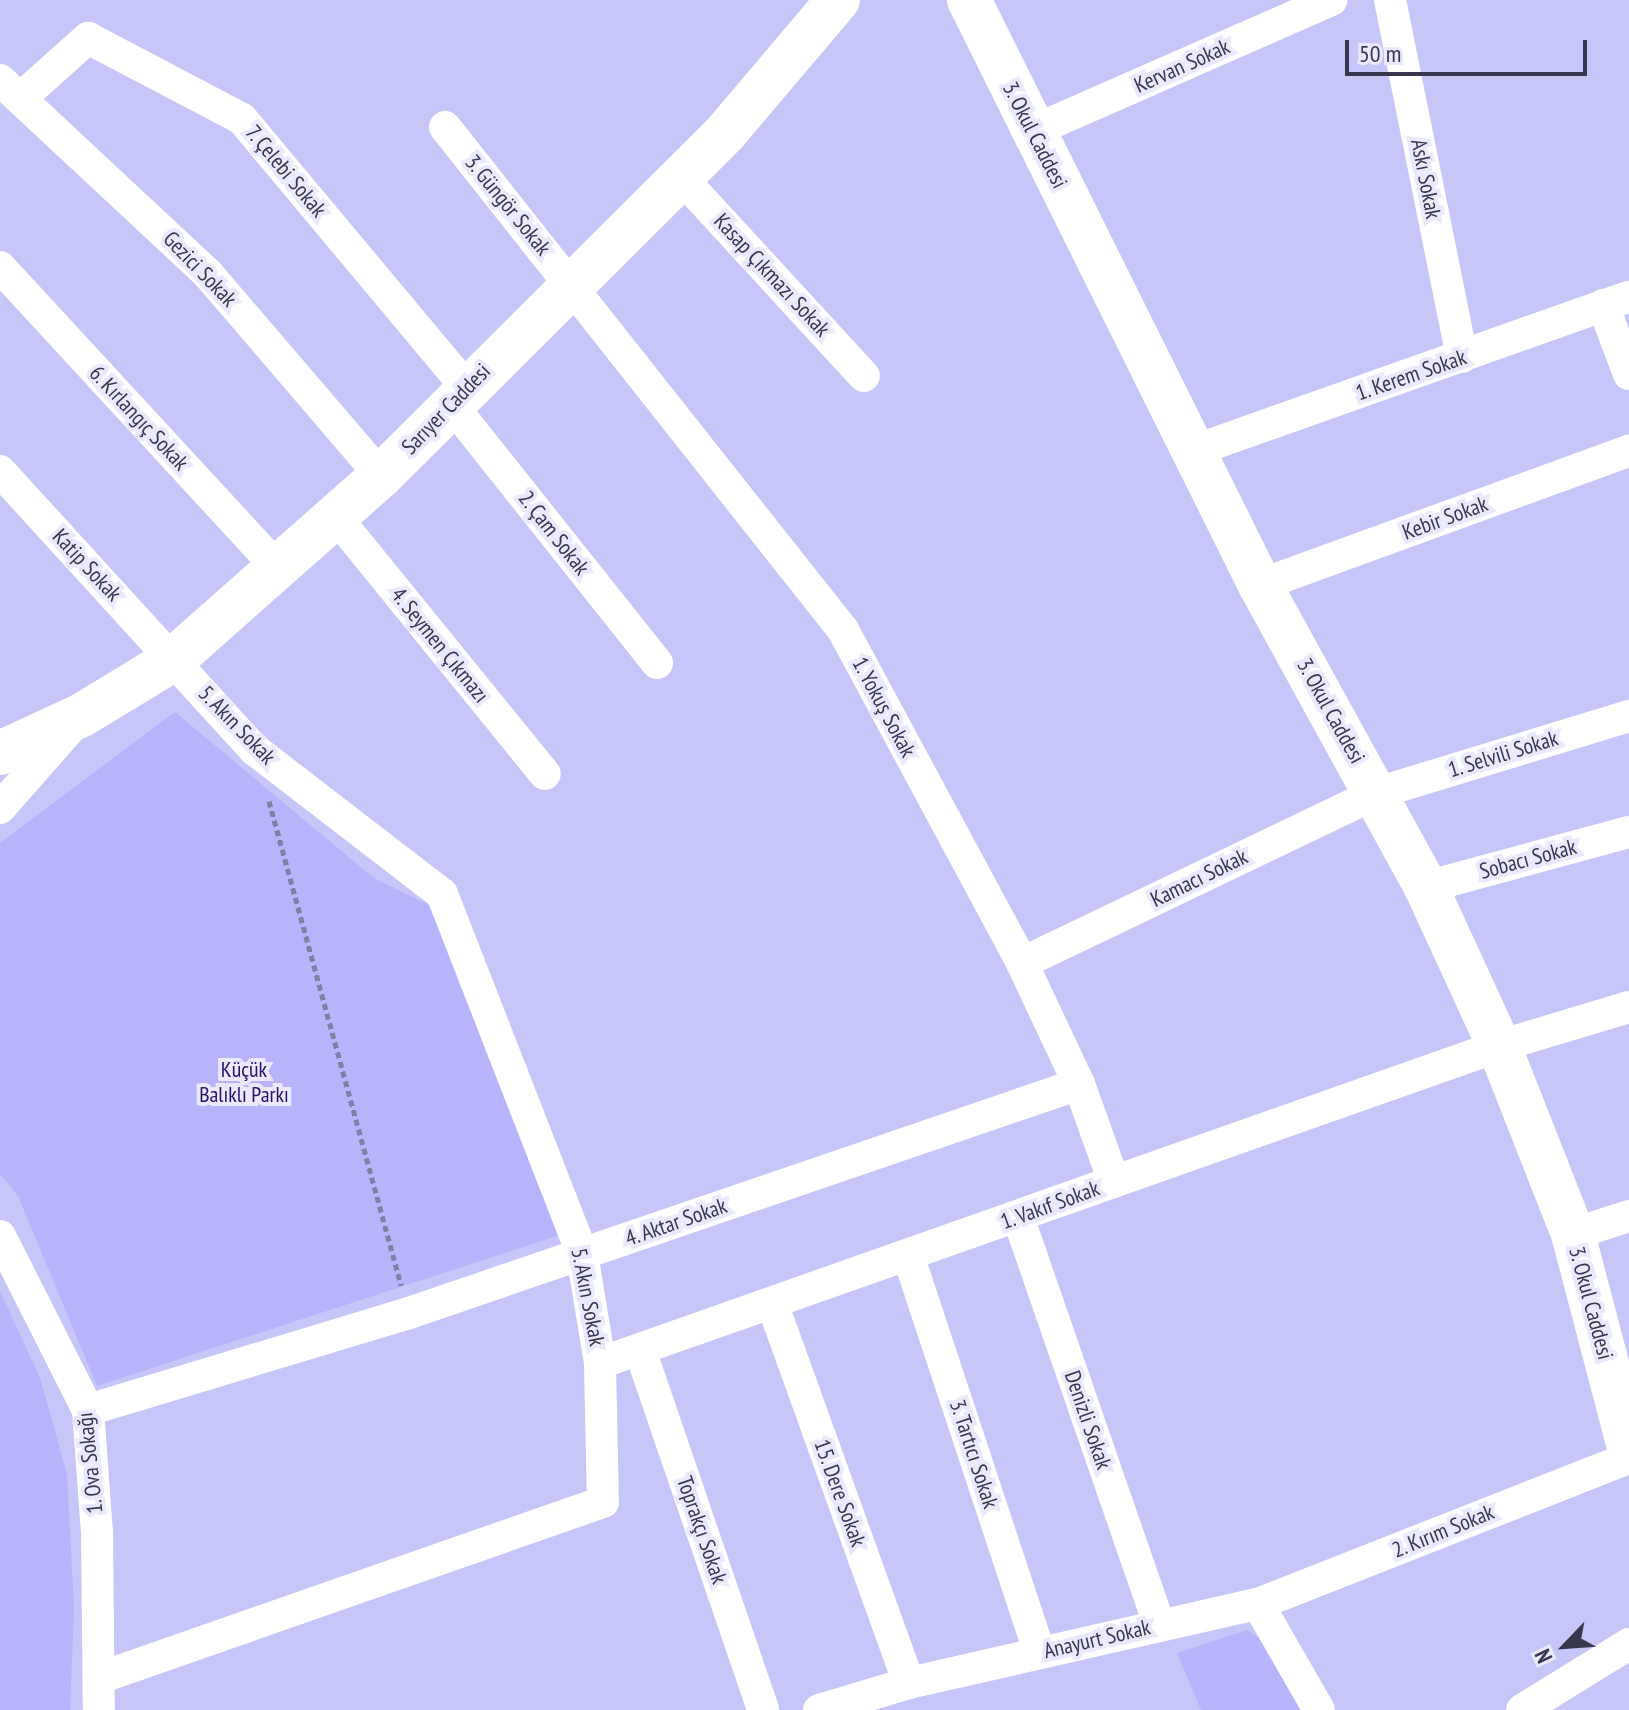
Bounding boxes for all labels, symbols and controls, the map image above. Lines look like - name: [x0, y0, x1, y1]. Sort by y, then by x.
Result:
- scale bar: [1349, 24, 1591, 74]
- street label: Kervan Sokak: [1130, 33, 1234, 99]
- text: 50 m: [1359, 38, 1401, 69]
- street label: 3. Okul Caddesi: [997, 77, 1073, 193]
- street label: 7. Çelebi Sokak: [240, 119, 332, 223]
- street label: Askı Sokak: [1405, 137, 1447, 221]
- street label: 3. Güngör Sokak: [459, 149, 557, 261]
- street label: Kasap Çıkmazı Sokak: [708, 208, 836, 342]
- street label: Gezici Sokak: [158, 226, 242, 312]
- street label: 1. Kerem Sokak: [1352, 344, 1470, 406]
- street label: Sarıyer Caddesi: [396, 358, 496, 460]
- street label: 6. Kırlangıç Sokak: [83, 360, 195, 476]
- street label: 2. Çam Sokak: [513, 485, 595, 581]
- street label: Kebir Sokak: [1399, 490, 1491, 546]
- street label: Katip Sokak: [47, 523, 127, 607]
- street label: 4. Seymen Çıkmazı: [385, 582, 495, 708]
- street label: 1. Yokuş Sokak: [846, 652, 922, 762]
- street label: 3. Okul Caddesi: [1291, 653, 1371, 769]
- street label: 5. Akın Sokak: [192, 679, 282, 771]
- street label: 1. Selvili Sokak: [1444, 725, 1562, 783]
- street label: Sobacı Sokak: [1477, 833, 1579, 885]
- street label: Kamacı Sokak: [1146, 843, 1252, 913]
- park label: Küçük Balıklı Parkı: [199, 1056, 289, 1108]
- street label: 1. Vakıf Sokak: [996, 1175, 1104, 1235]
- street label: 4. Aktar Sokak: [621, 1192, 731, 1252]
- street label: 3. Okul Caddesi: [1563, 1243, 1619, 1363]
- street label: 5. Akın Sokak: [565, 1245, 611, 1349]
- street label: Denizli Sokak: [1059, 1367, 1117, 1473]
- street label: 3. Tartıcı Sokak: [944, 1395, 1004, 1513]
- street label: 1. Ova Sokağı: [71, 1410, 109, 1516]
- street label: 15. Dere Sokak: [808, 1435, 872, 1551]
- street label: Toprakçı Sokak: [671, 1473, 733, 1587]
- street label: 2. Kırım Sokak: [1388, 1498, 1498, 1564]
- north arrow: [1525, 1606, 1605, 1686]
- street label: Anayurt Sokak: [1041, 1614, 1153, 1664]
- text: N: [1528, 1645, 1558, 1667]

